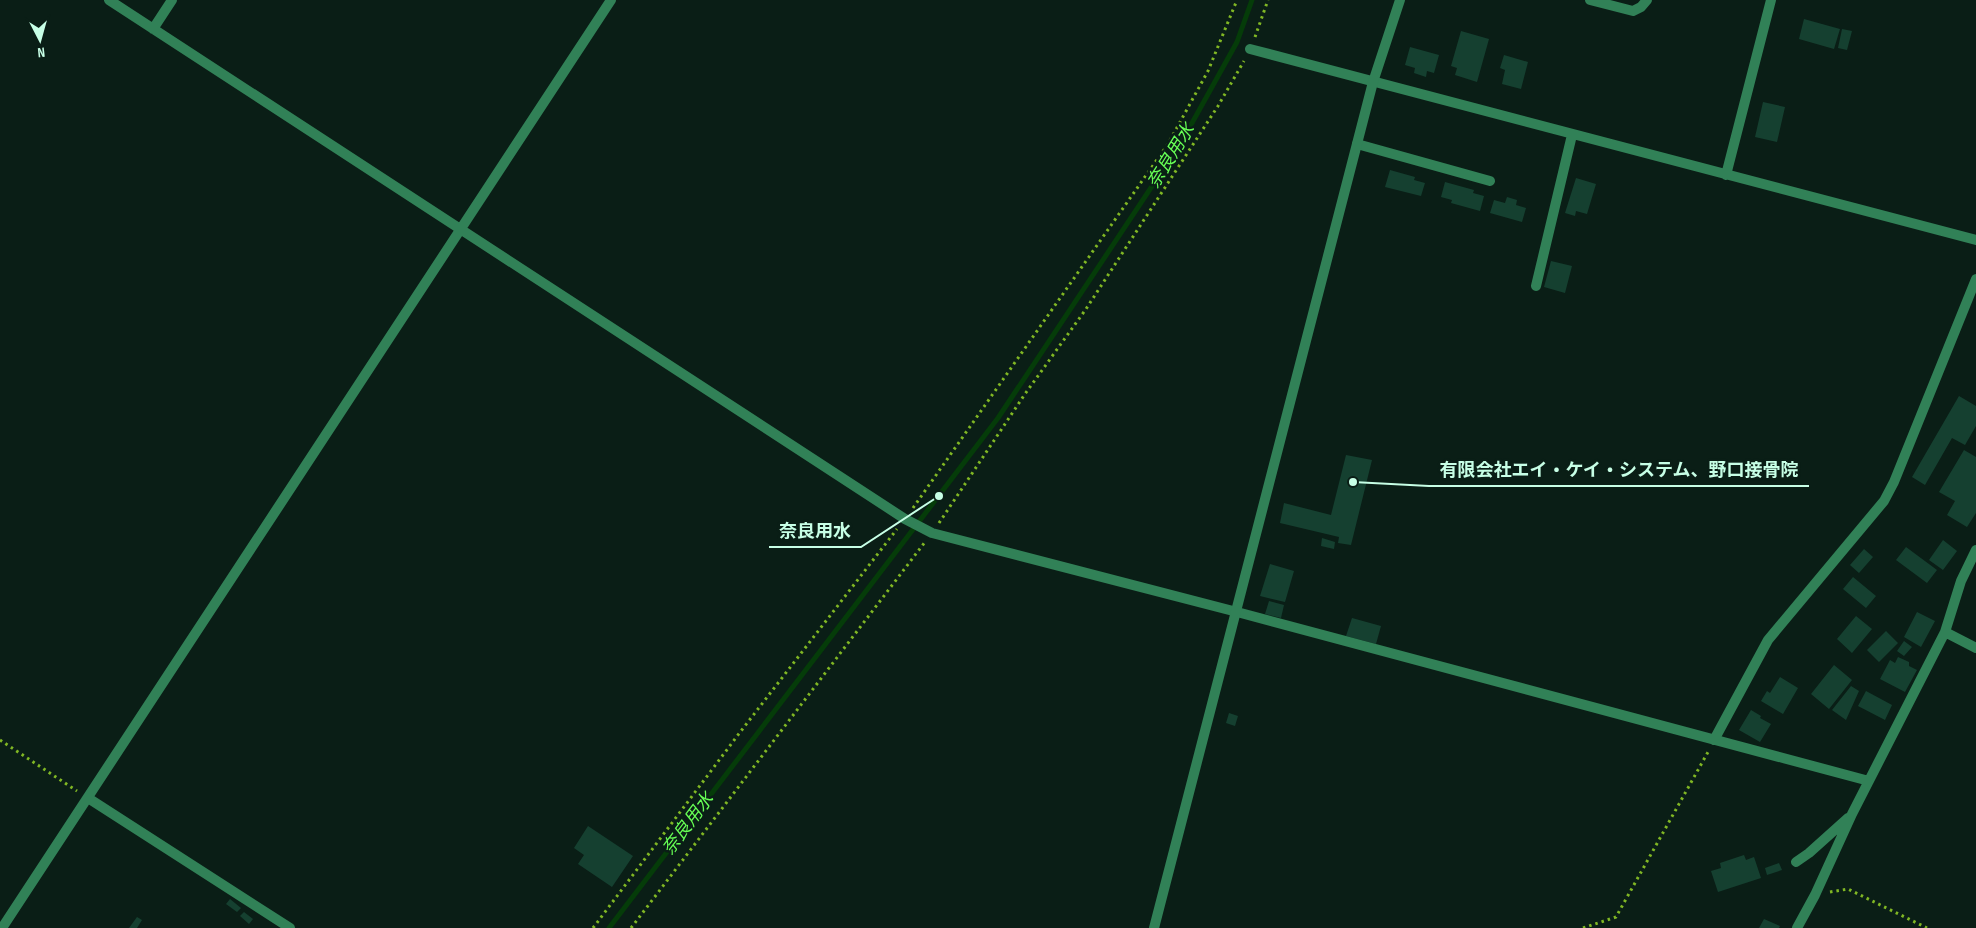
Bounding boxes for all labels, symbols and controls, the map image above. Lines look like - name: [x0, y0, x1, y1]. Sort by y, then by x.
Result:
- north arrow: [15, 15, 65, 65]
- text: N: [37, 44, 46, 61]
- water label: 奈良用水: [1143, 118, 1200, 192]
- callout: 有限会社エイ・ケイ・システム、野口接骨院: [1429, 453, 1809, 486]
- text: 有限会社エイ・ケイ・システム、野口接骨院: [1439, 460, 1799, 481]
- callout: 奈良用水: [769, 514, 861, 547]
- text: 奈良用水: [779, 521, 851, 542]
- water label: 奈良用水: [658, 787, 719, 859]

